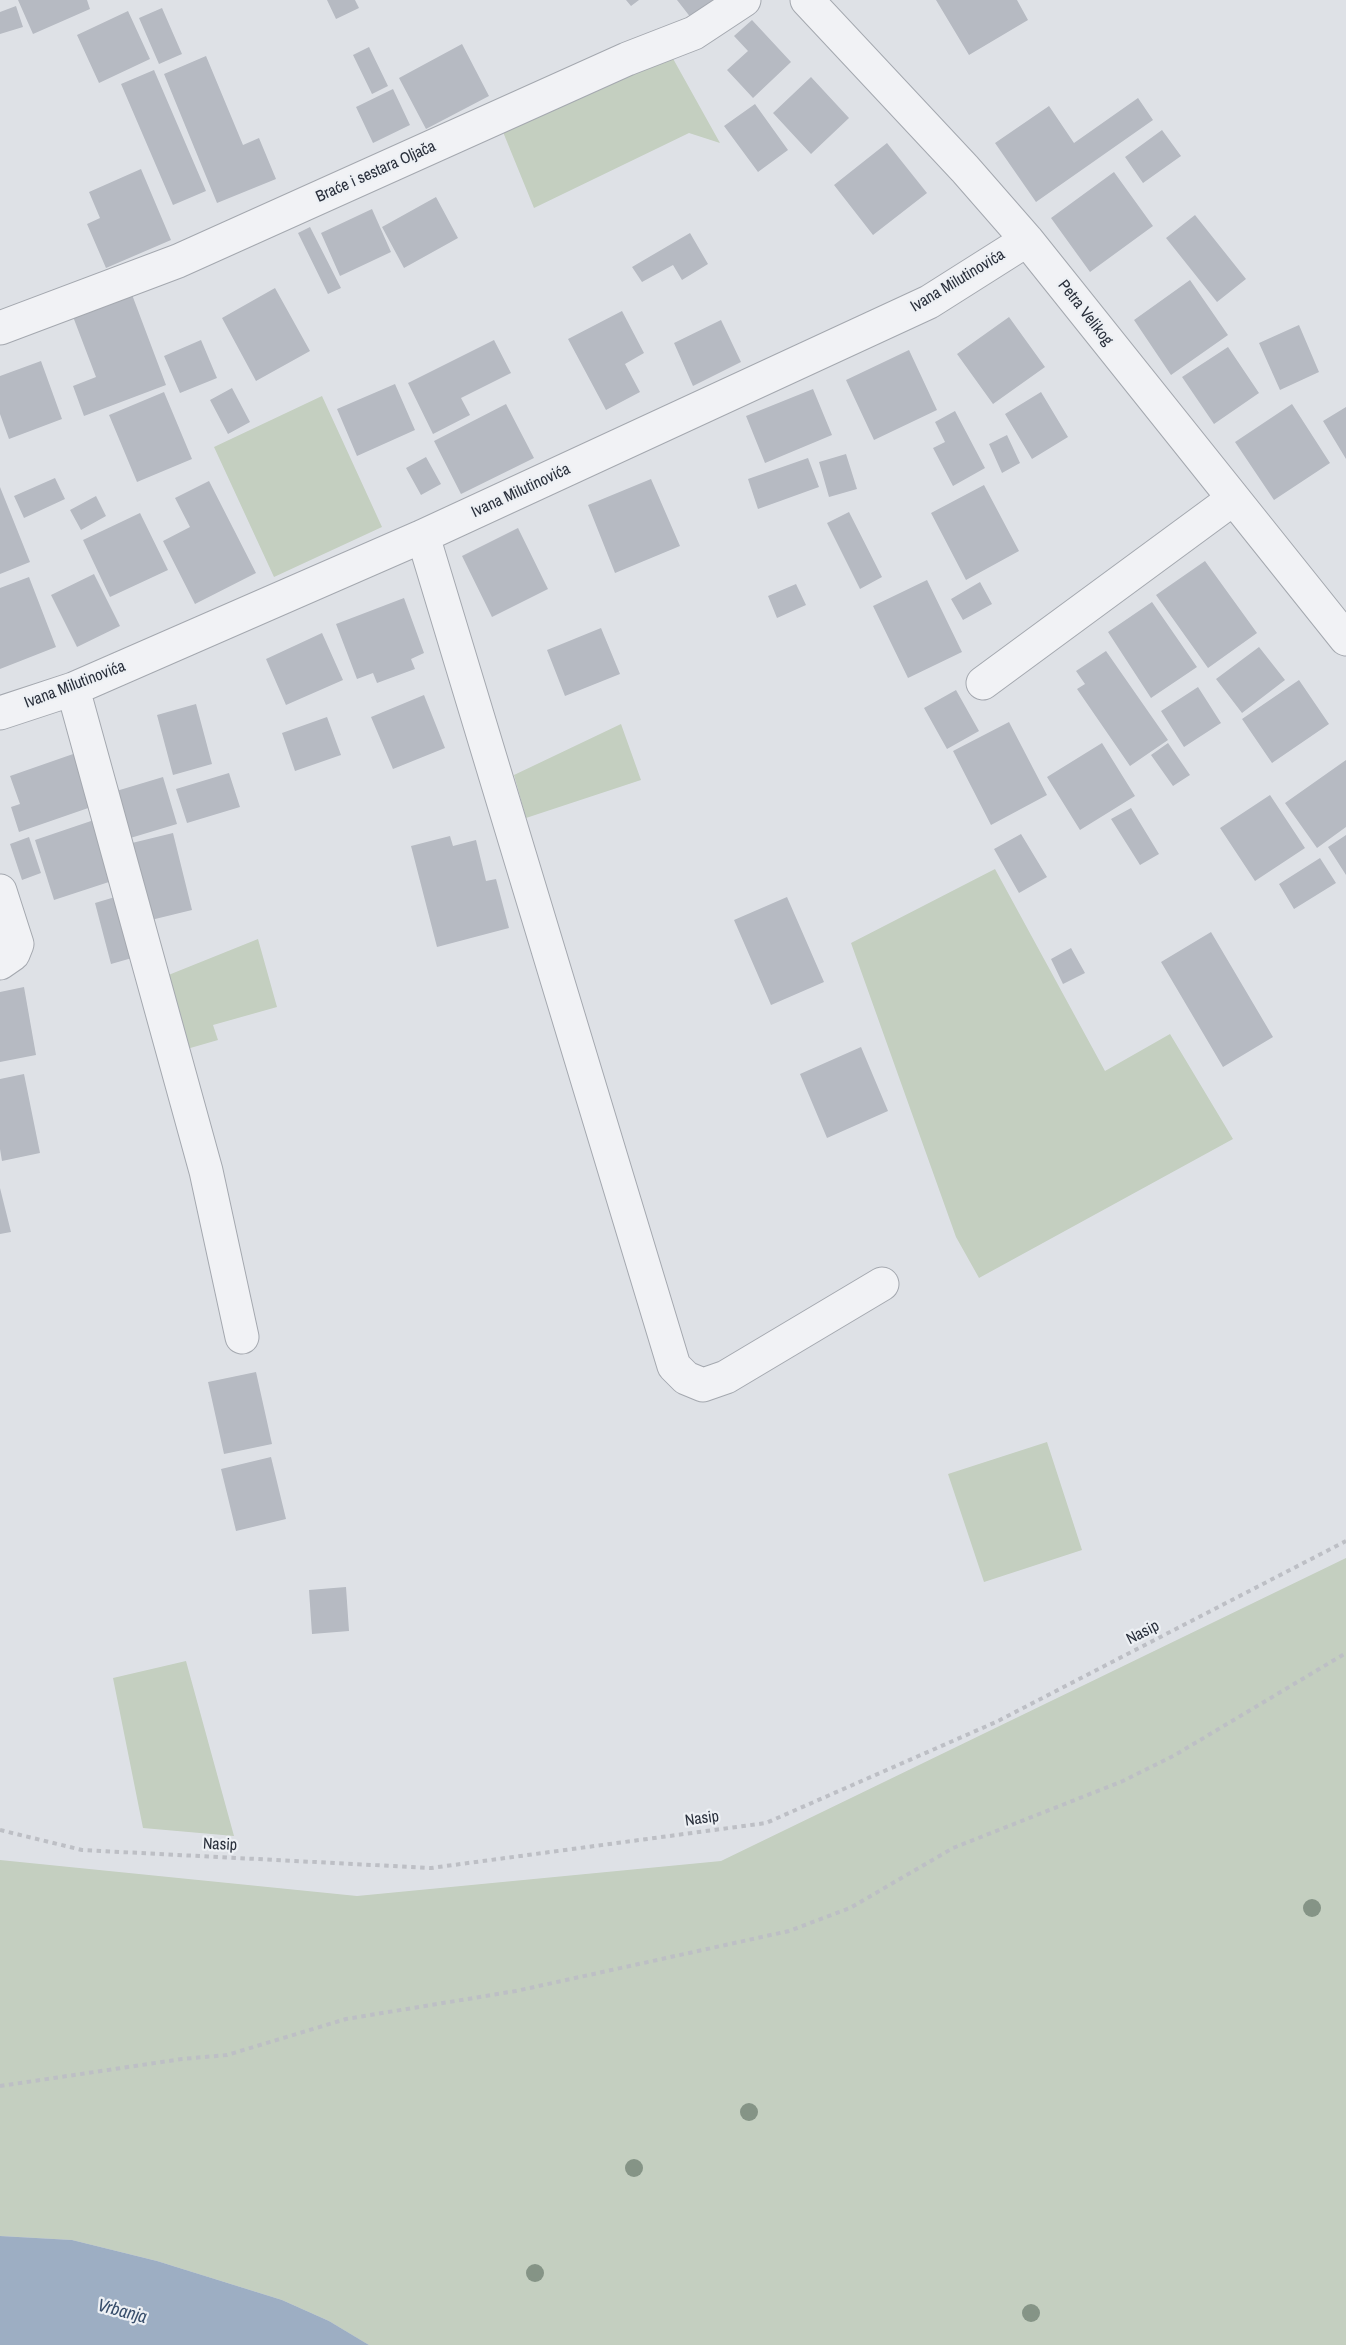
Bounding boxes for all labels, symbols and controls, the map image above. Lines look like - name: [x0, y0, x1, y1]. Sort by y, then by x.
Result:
- street label: Braće i sestara Oljača: [313, 137, 439, 207]
- street label: Ivana Milutinovića: [907, 245, 1009, 317]
- street label: Petra Velikog: [1053, 276, 1117, 350]
- street label: Ivana Milutinovića: [469, 460, 573, 522]
- street label: Ivana Milutinovića: [22, 657, 128, 713]
- street label: Nasip: [1123, 1617, 1163, 1649]
- street label: Nasip: [684, 1807, 720, 1831]
- street label: Nasip: [202, 1835, 238, 1855]
- water label: Vrbanja: [95, 2295, 149, 2329]

